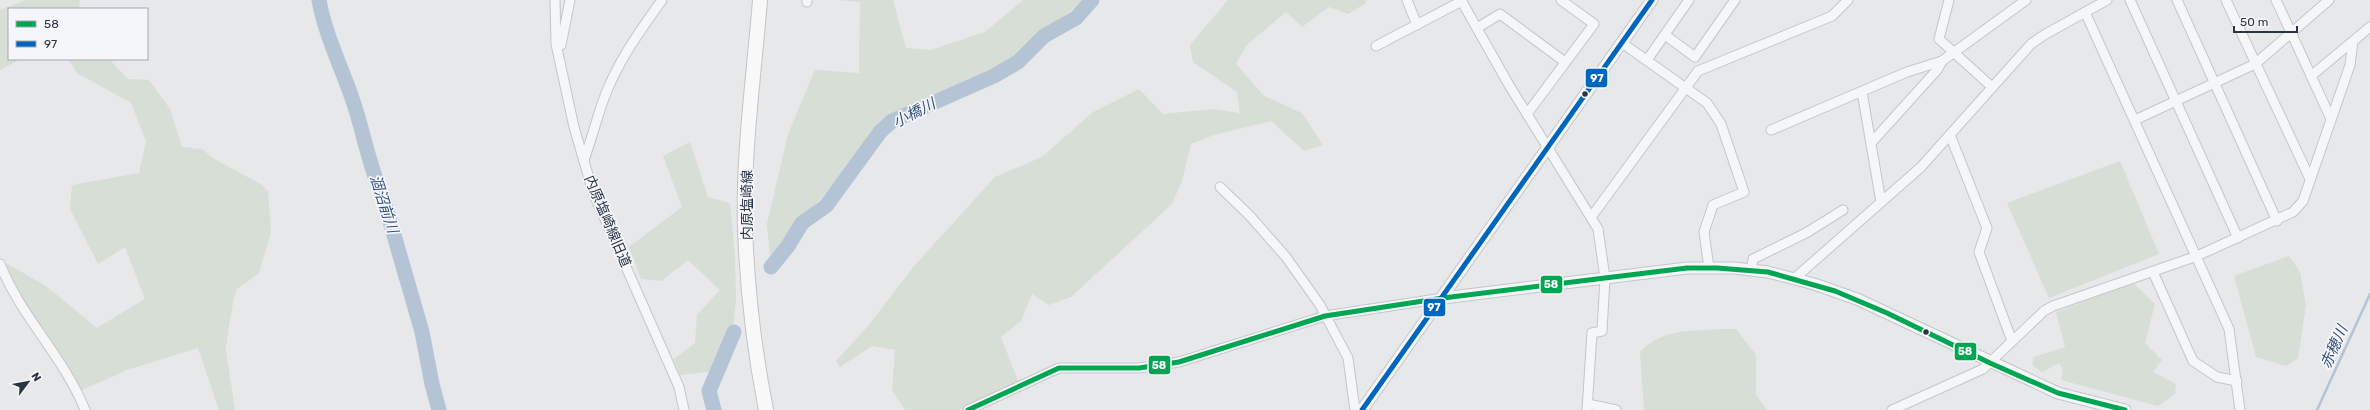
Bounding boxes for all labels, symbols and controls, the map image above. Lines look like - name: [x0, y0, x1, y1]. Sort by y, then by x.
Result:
- legend: [8, 8, 148, 60]
- scale bar: [2234, 8, 2297, 34]
- text: 50 m: [2240, 15, 2268, 29]
- text: 58: [44, 17, 59, 31]
- text: 97: [44, 37, 57, 51]
- line badge: 97: [1585, 68, 1608, 88]
- text: 97: [1590, 72, 1604, 85]
- unlabelled marker: [1580, 89, 1590, 99]
- water label: 小橋川: [890, 94, 940, 131]
- street label: 内原塩崎線: [739, 170, 756, 240]
- water label: 涸沼前川: [366, 173, 402, 237]
- street label: 内原塩崎線旧道: [581, 173, 635, 270]
- line badge: 58: [1540, 275, 1563, 294]
- text: 58: [1544, 278, 1558, 291]
- line badge: 97: [1423, 298, 1446, 317]
- text: 97: [1427, 301, 1441, 314]
- water label: 赤穂川: [2317, 321, 2352, 371]
- unlabelled marker: [1921, 327, 1931, 337]
- line badge: 58: [1954, 342, 1977, 361]
- text: 58: [1958, 345, 1972, 358]
- line badge: 58: [1148, 355, 1171, 375]
- text: 58: [1152, 359, 1166, 372]
- north arrow: [8, 362, 48, 402]
- text: N: [28, 370, 44, 384]

